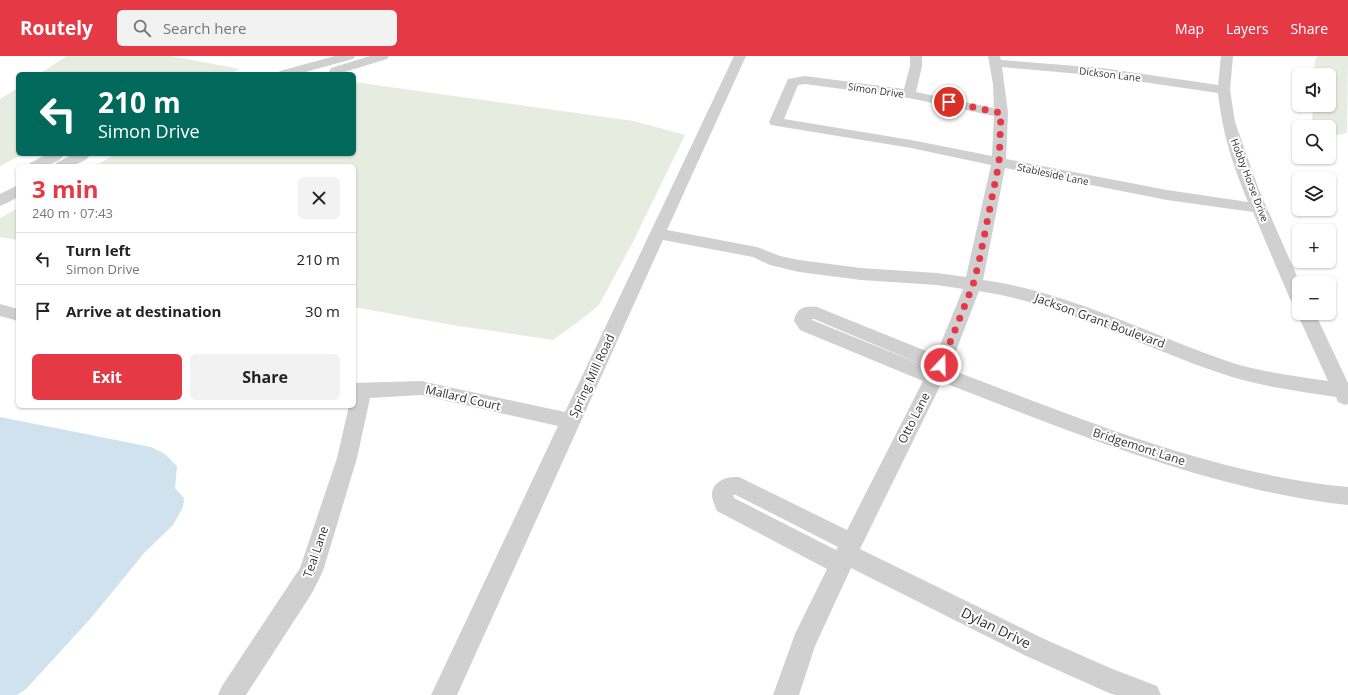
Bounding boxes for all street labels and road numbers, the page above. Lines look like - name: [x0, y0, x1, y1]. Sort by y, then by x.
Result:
- street label: Dickson Lane: [1078, 63, 1142, 85]
- street label: Simon Drive: [847, 79, 905, 101]
- street label: Hobby Horse Drive: [1228, 136, 1272, 224]
- street label: Stableside Lane: [1016, 160, 1091, 189]
- street label: Jackson Grant Boulevard: [1032, 289, 1168, 352]
- street label: Spring Mill Road: [565, 331, 618, 420]
- street label: Mallard Court: [424, 381, 502, 414]
- street label: Otto Lane: [893, 389, 934, 446]
- street label: Bridgemont Lane: [1091, 424, 1188, 470]
- street label: Teal Lane: [299, 524, 332, 580]
- street label: Dylan Drive: [958, 603, 1034, 653]

